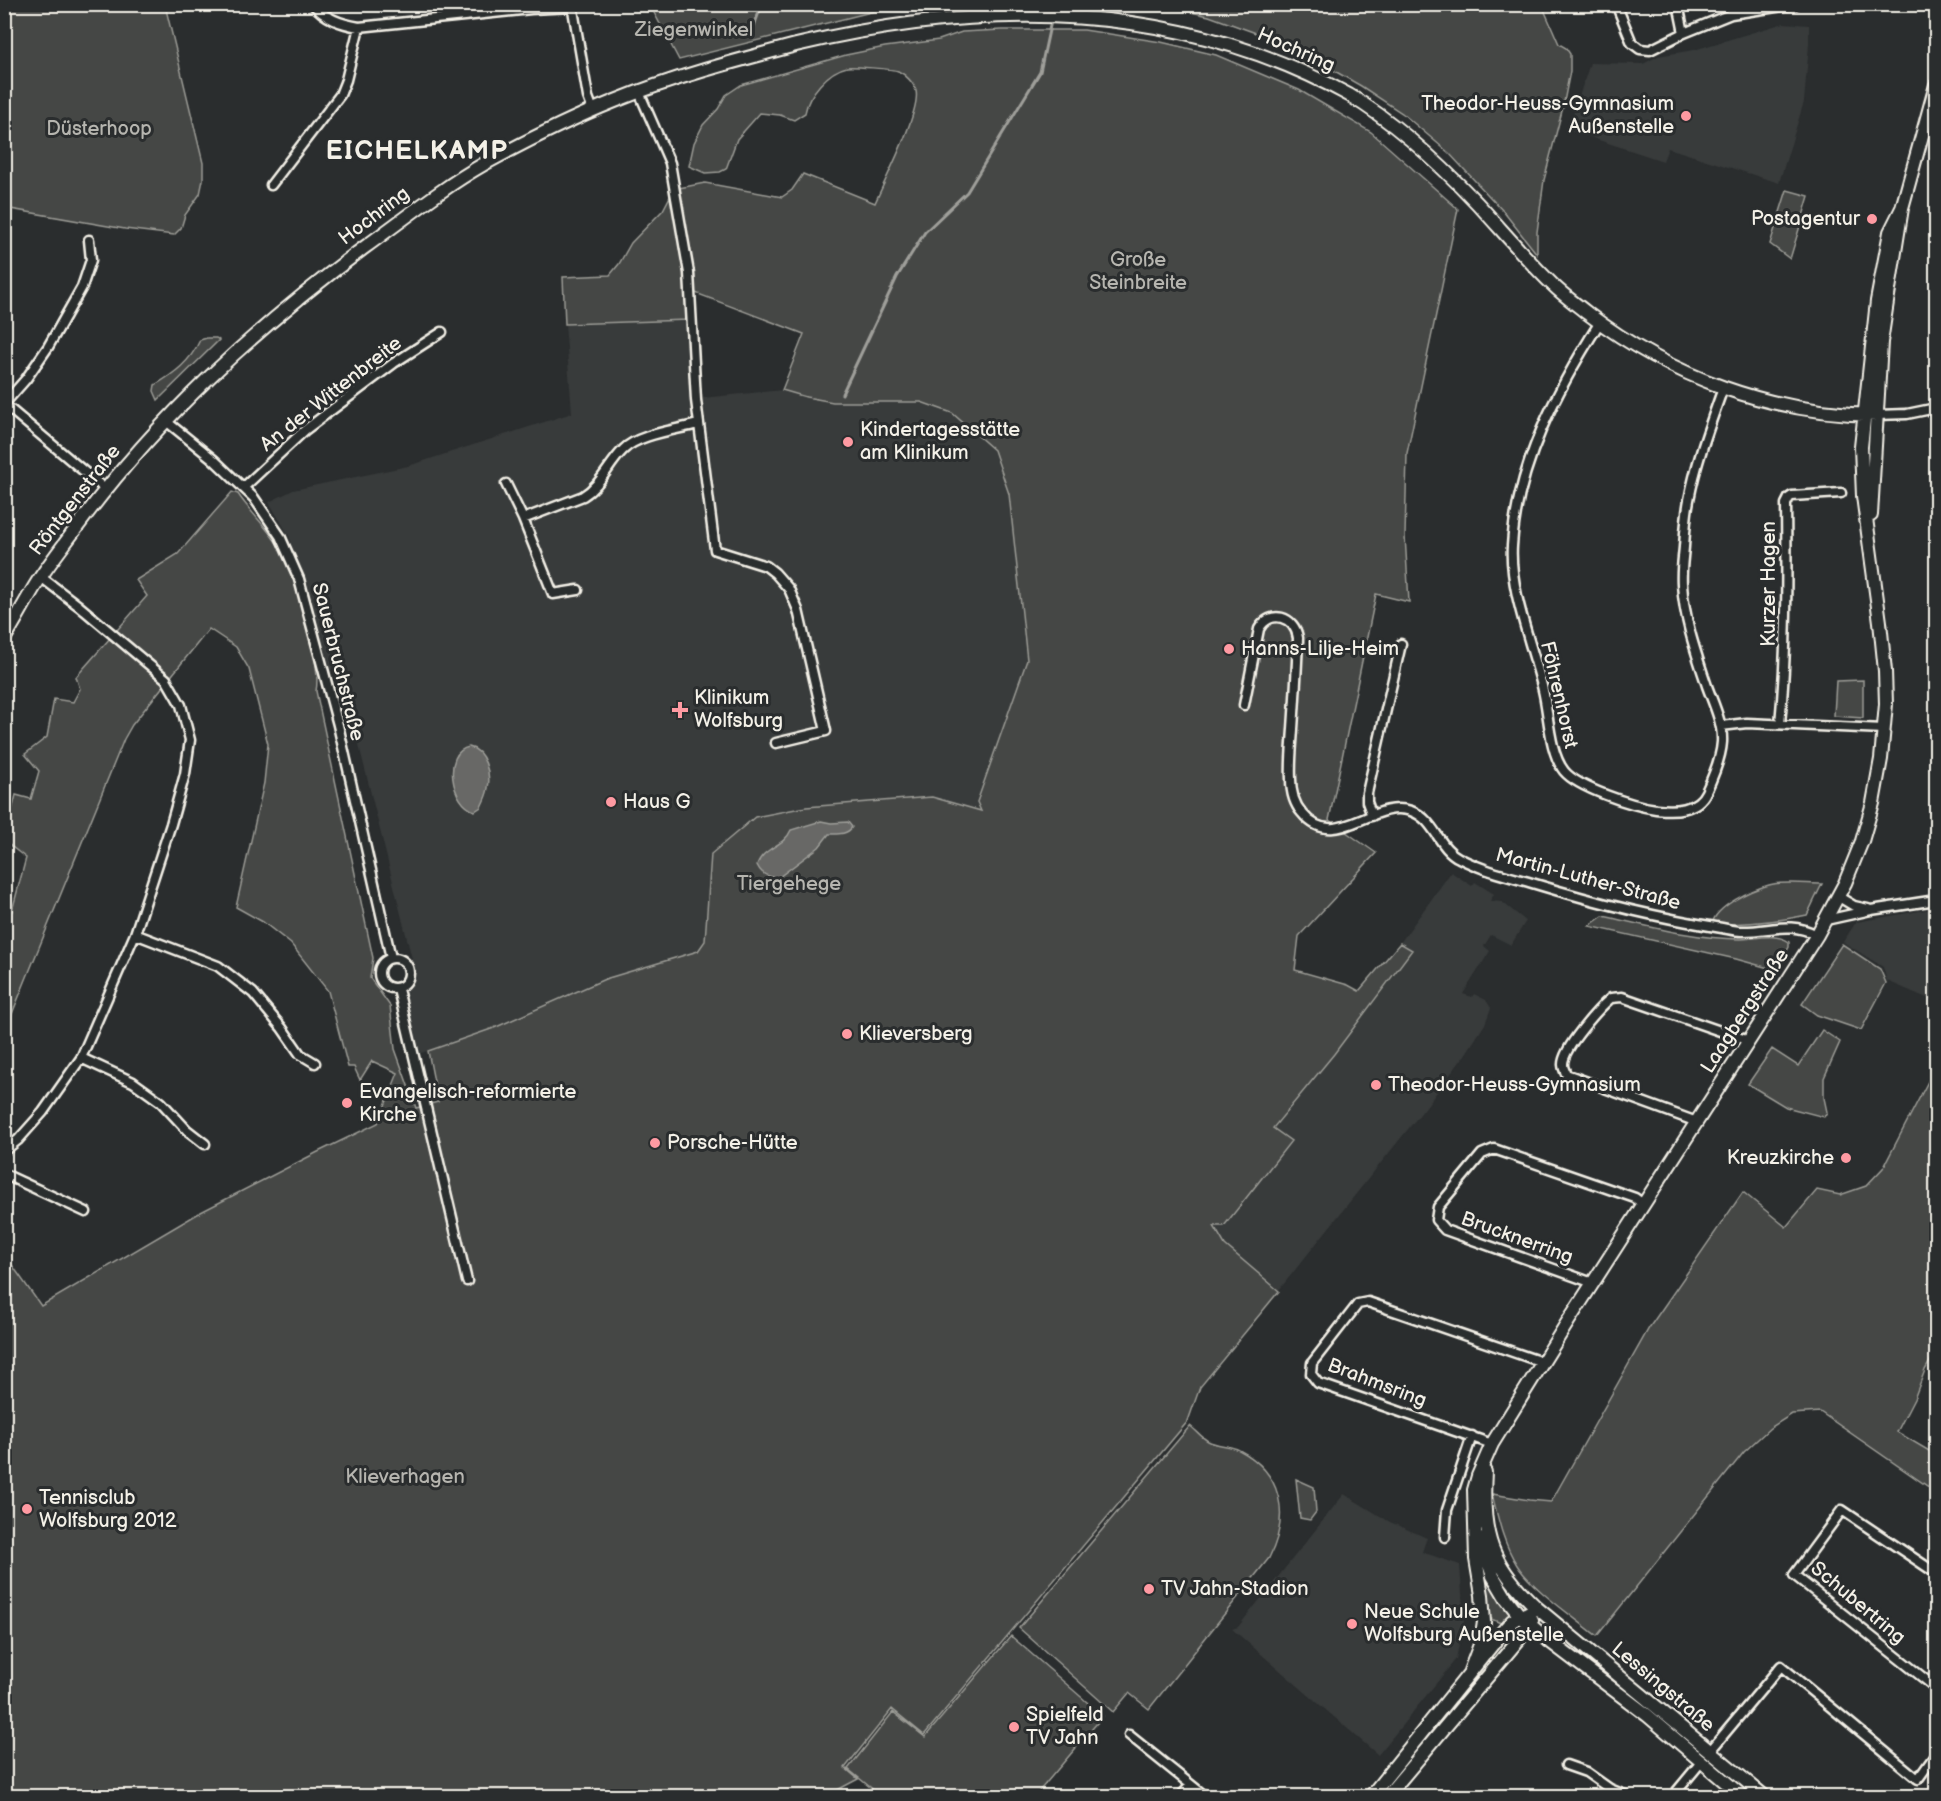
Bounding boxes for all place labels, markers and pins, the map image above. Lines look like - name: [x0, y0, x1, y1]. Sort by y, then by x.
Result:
- place label: Theodor-Heuss-Gymnasium Außenstelle: [1421, 92, 1674, 139]
- marker: Theodor-Heuss-Gymnasium Außenstelle: [1679, 109, 1693, 123]
- place label: Postagentur: [1751, 207, 1861, 231]
- marker: Postagentur: [1865, 212, 1879, 226]
- place label: Kindertagesstätte am Klinikum: [860, 418, 1020, 465]
- marker: Kindertagesstätte am Klinikum: [841, 435, 855, 449]
- place label: Hanns-Lilje-Heim: [1241, 637, 1399, 661]
- marker: Hanns-Lilje-Heim: [1222, 642, 1236, 656]
- place label: Klinikum Wolfsburg: [694, 686, 783, 733]
- marker: Klinikum Wolfsburg: [671, 701, 689, 719]
- place label: Haus G: [623, 790, 690, 814]
- marker: Haus G: [604, 795, 618, 809]
- place label: Klieversberg: [859, 1022, 973, 1046]
- marker: Klieversberg: [840, 1027, 854, 1041]
- place label: Theodor-Heuss-Gymnasium: [1388, 1073, 1641, 1097]
- marker: Theodor-Heuss-Gymnasium: [1369, 1078, 1383, 1092]
- place label: Evangelisch-reformierte Kirche: [359, 1080, 576, 1127]
- marker: Evangelisch-reformierte Kirche: [340, 1096, 354, 1110]
- place label: Porsche-Hütte: [667, 1131, 798, 1155]
- marker: Porsche-Hütte: [648, 1136, 662, 1150]
- place label: Kreuzkirche: [1727, 1146, 1834, 1170]
- marker: Kreuzkirche: [1839, 1151, 1853, 1165]
- place label: Tennisclub Wolfsburg 2012: [39, 1486, 177, 1533]
- marker: Tennisclub Wolfsburg 2012: [20, 1502, 34, 1516]
- place label: TV Jahn-Stadion: [1161, 1577, 1308, 1601]
- marker: TV Jahn-Stadion: [1142, 1582, 1156, 1596]
- place label: Neue Schule Wolfsburg Außenstelle: [1364, 1600, 1564, 1647]
- marker: Neue Schule Wolfsburg Außenstelle: [1345, 1617, 1359, 1631]
- place label: Spielfeld TV Jahn: [1026, 1703, 1104, 1750]
- marker: Spielfeld TV Jahn: [1007, 1720, 1021, 1734]

